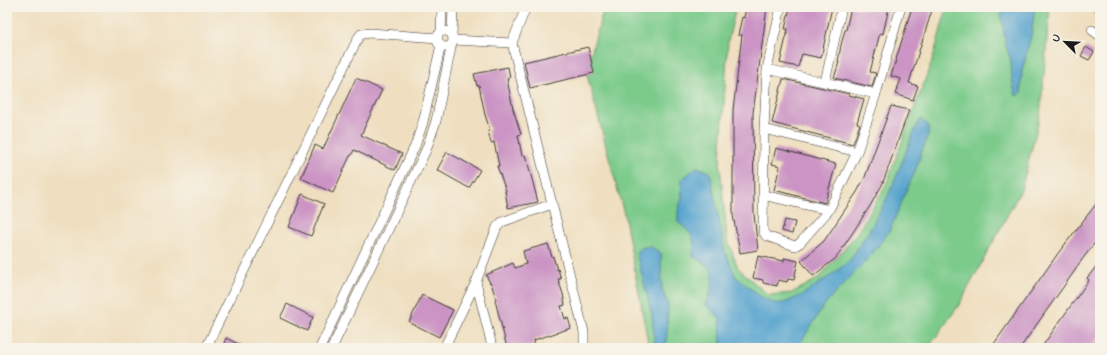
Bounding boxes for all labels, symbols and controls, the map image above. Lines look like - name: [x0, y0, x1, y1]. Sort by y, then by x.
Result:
- north arrow: [1045, 22, 1085, 62]
- text: U: [1049, 32, 1065, 44]

